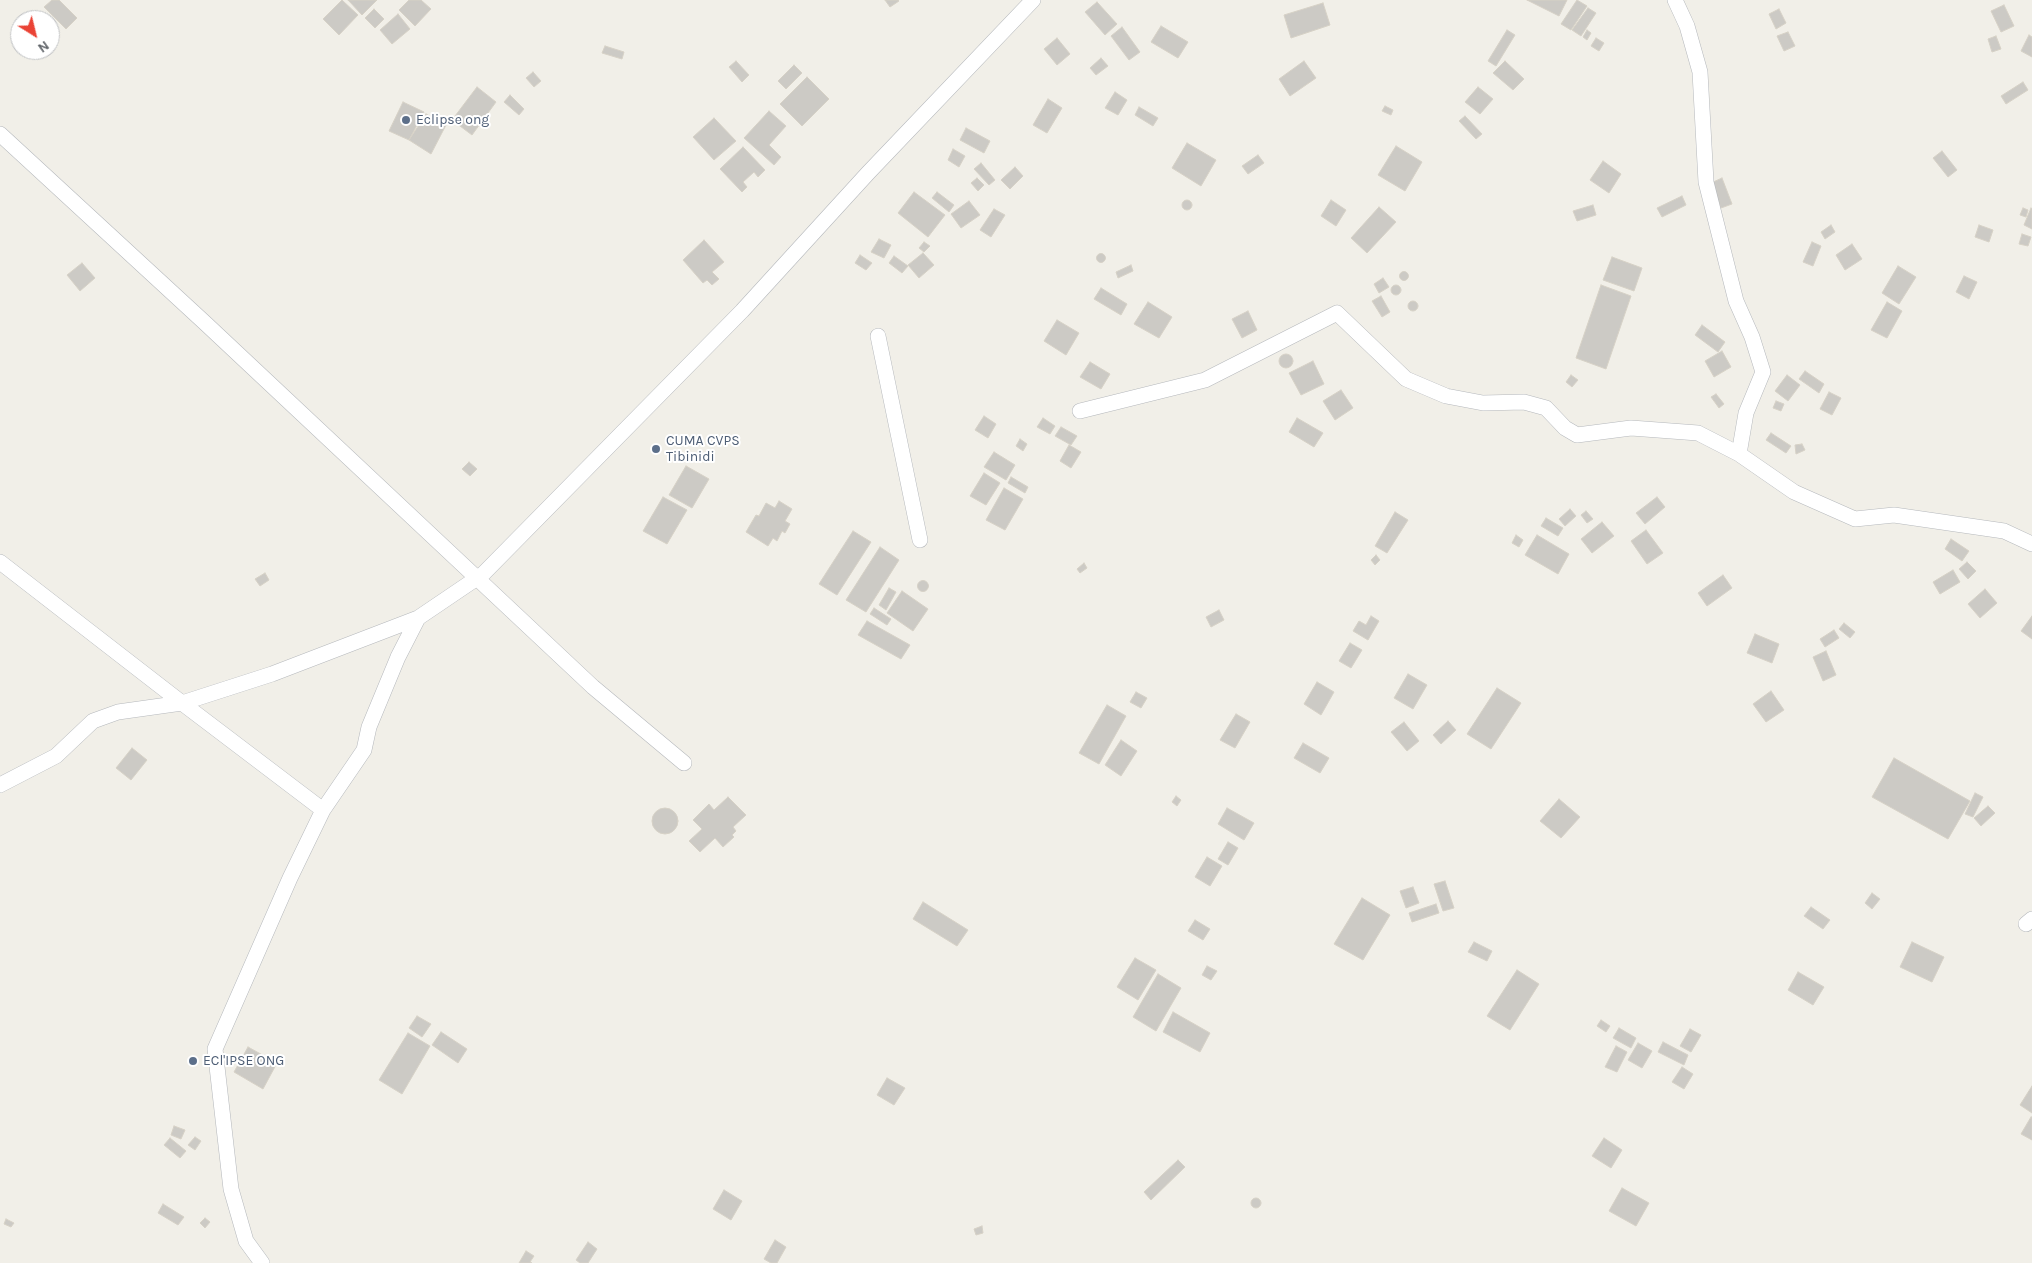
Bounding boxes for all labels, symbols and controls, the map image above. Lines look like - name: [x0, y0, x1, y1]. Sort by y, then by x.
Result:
- north arrow: [10, 10, 60, 60]
- text: N: [34, 37, 53, 57]
- place label: Eclipse ong: [416, 112, 489, 128]
- marker: Eclipse ong: [400, 114, 412, 126]
- place label: CUMA CVPS Tibinidi: [666, 433, 740, 466]
- marker: CUMA CVPS Tibinidi: [650, 443, 662, 455]
- place label: ECl'IPSE ONG: [203, 1053, 284, 1069]
- marker: ECl'IPSE ONG: [187, 1055, 199, 1067]

